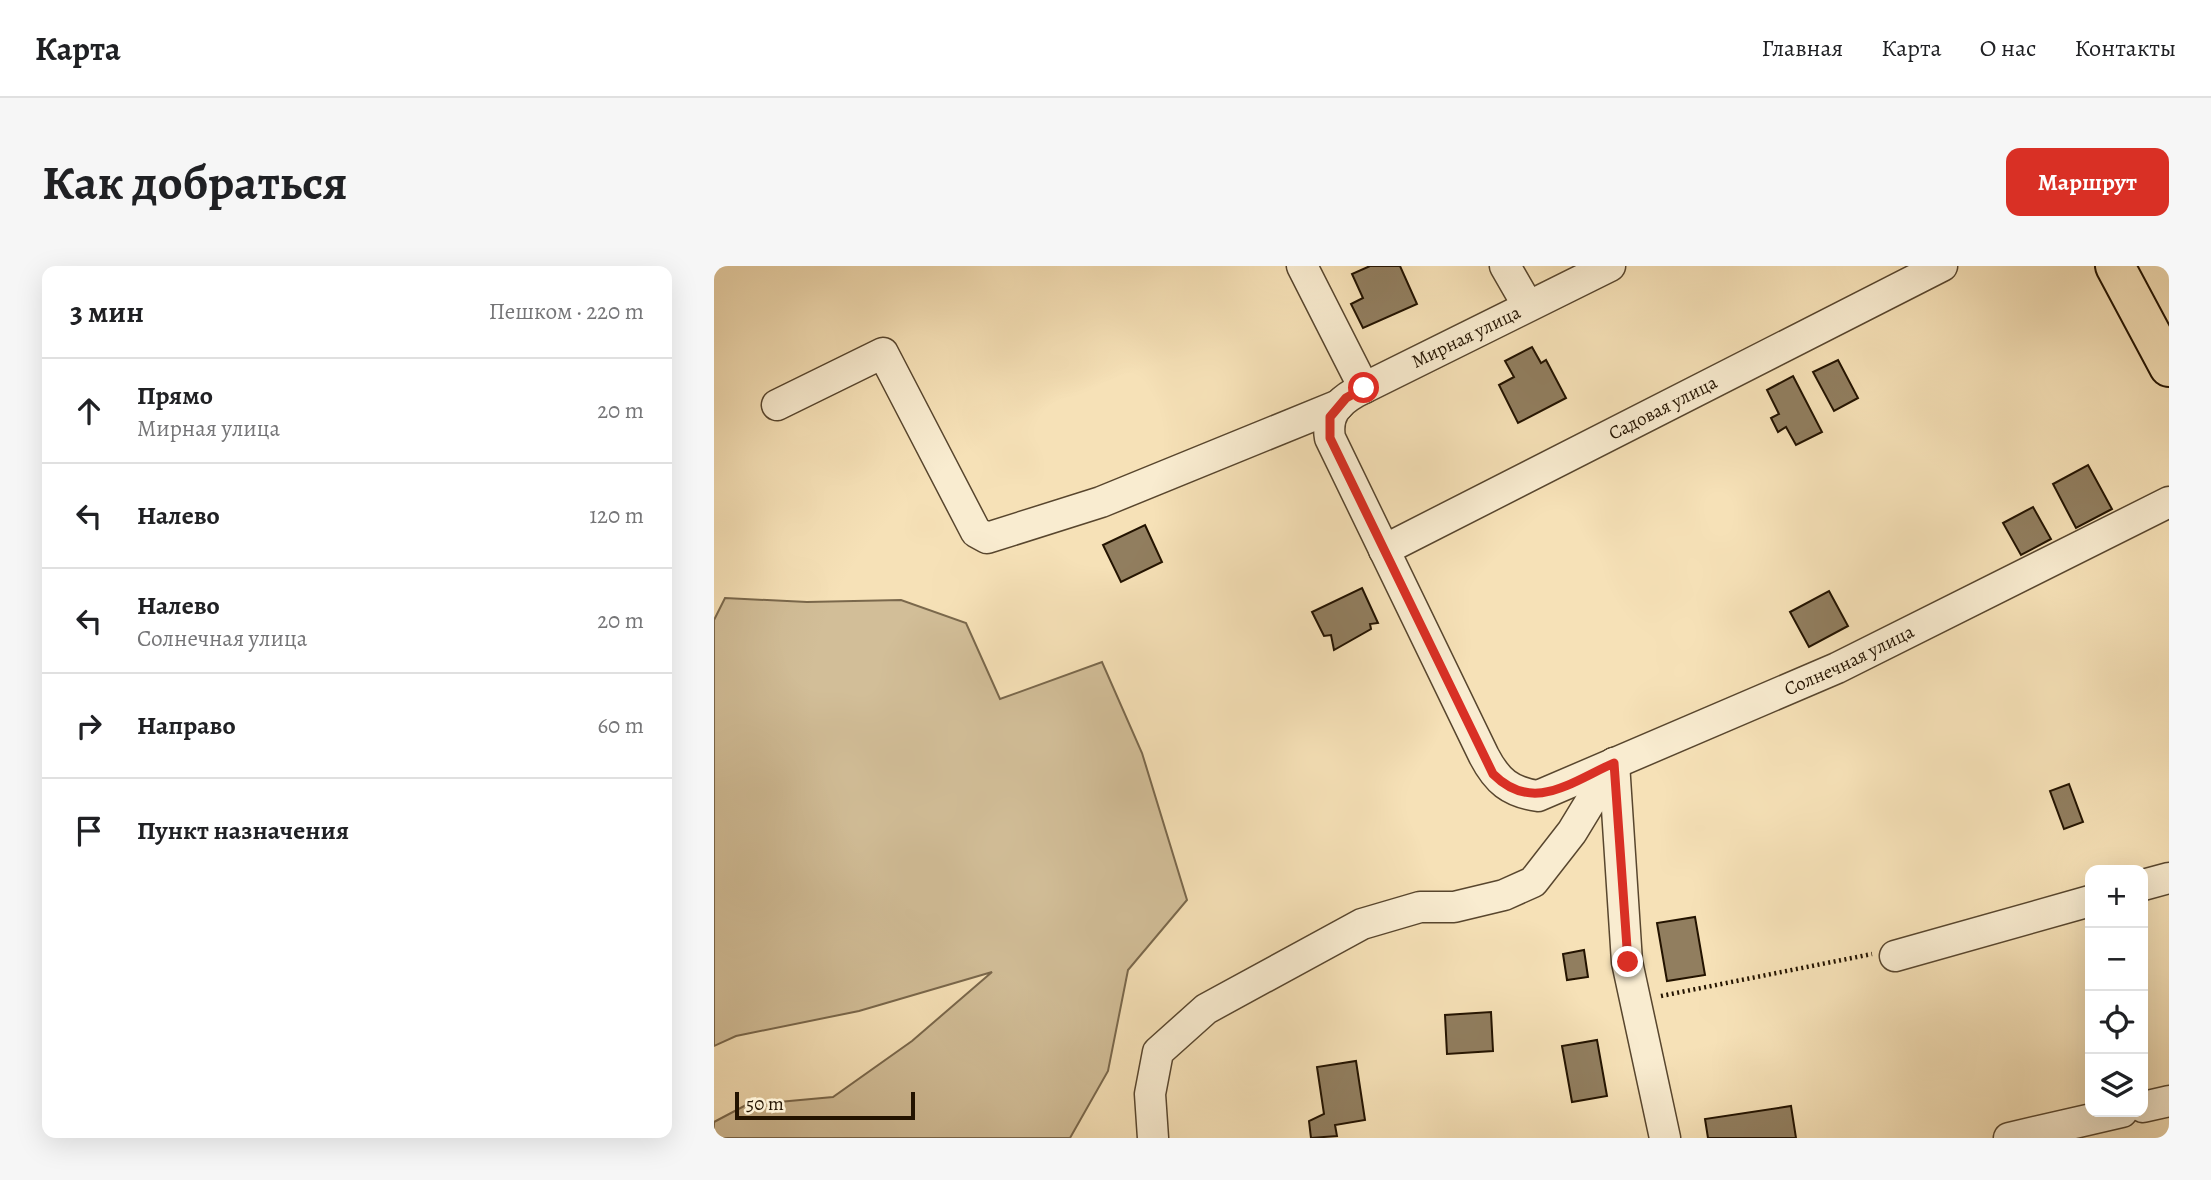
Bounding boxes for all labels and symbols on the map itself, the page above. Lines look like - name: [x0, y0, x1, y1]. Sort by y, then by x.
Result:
- street label: Мирная улица: [1407, 299, 1525, 375]
- street label: Садовая улица: [1604, 369, 1722, 447]
- route start: [1348, 372, 1379, 403]
- street label: Солнечная улица: [1780, 618, 1919, 702]
- route end: [1612, 946, 1643, 977]
- scale bar: [735, 1089, 915, 1121]

